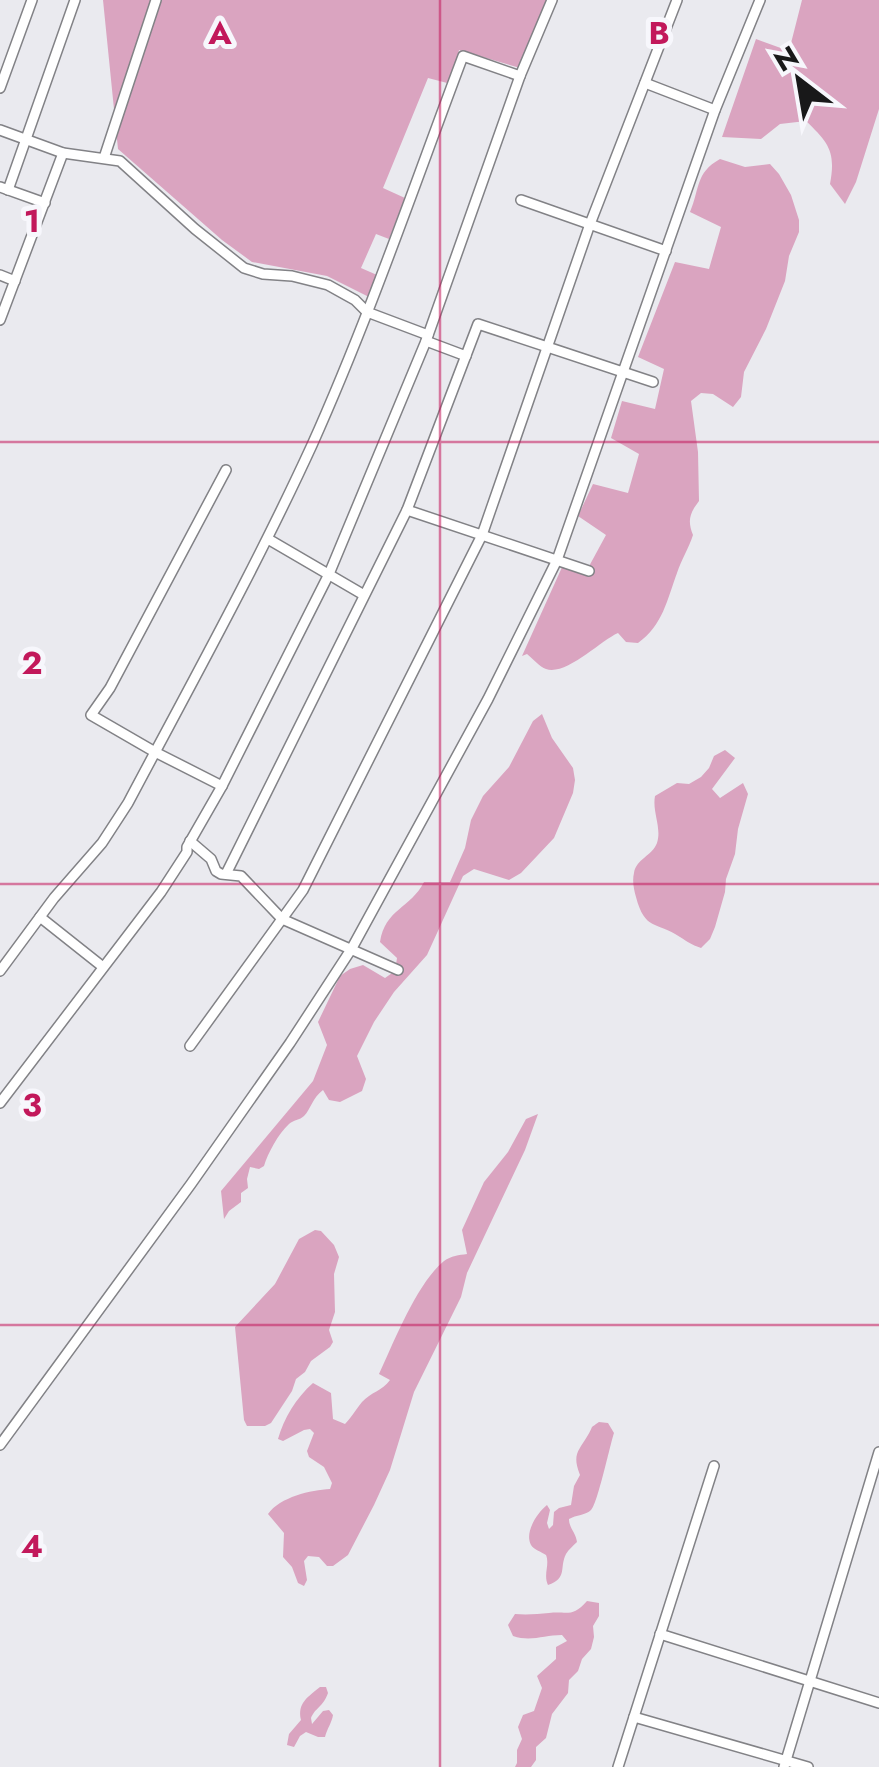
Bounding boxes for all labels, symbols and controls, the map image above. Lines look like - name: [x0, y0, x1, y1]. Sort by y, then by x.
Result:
- text: A: [207, 10, 232, 56]
- text: B: [648, 10, 670, 56]
- north arrow: [749, 30, 849, 130]
- text: N: [766, 36, 806, 82]
- text: 1: [24, 198, 40, 244]
- text: 2: [22, 640, 43, 686]
- text: 3: [22, 1082, 42, 1128]
- text: 4: [21, 1523, 43, 1569]

